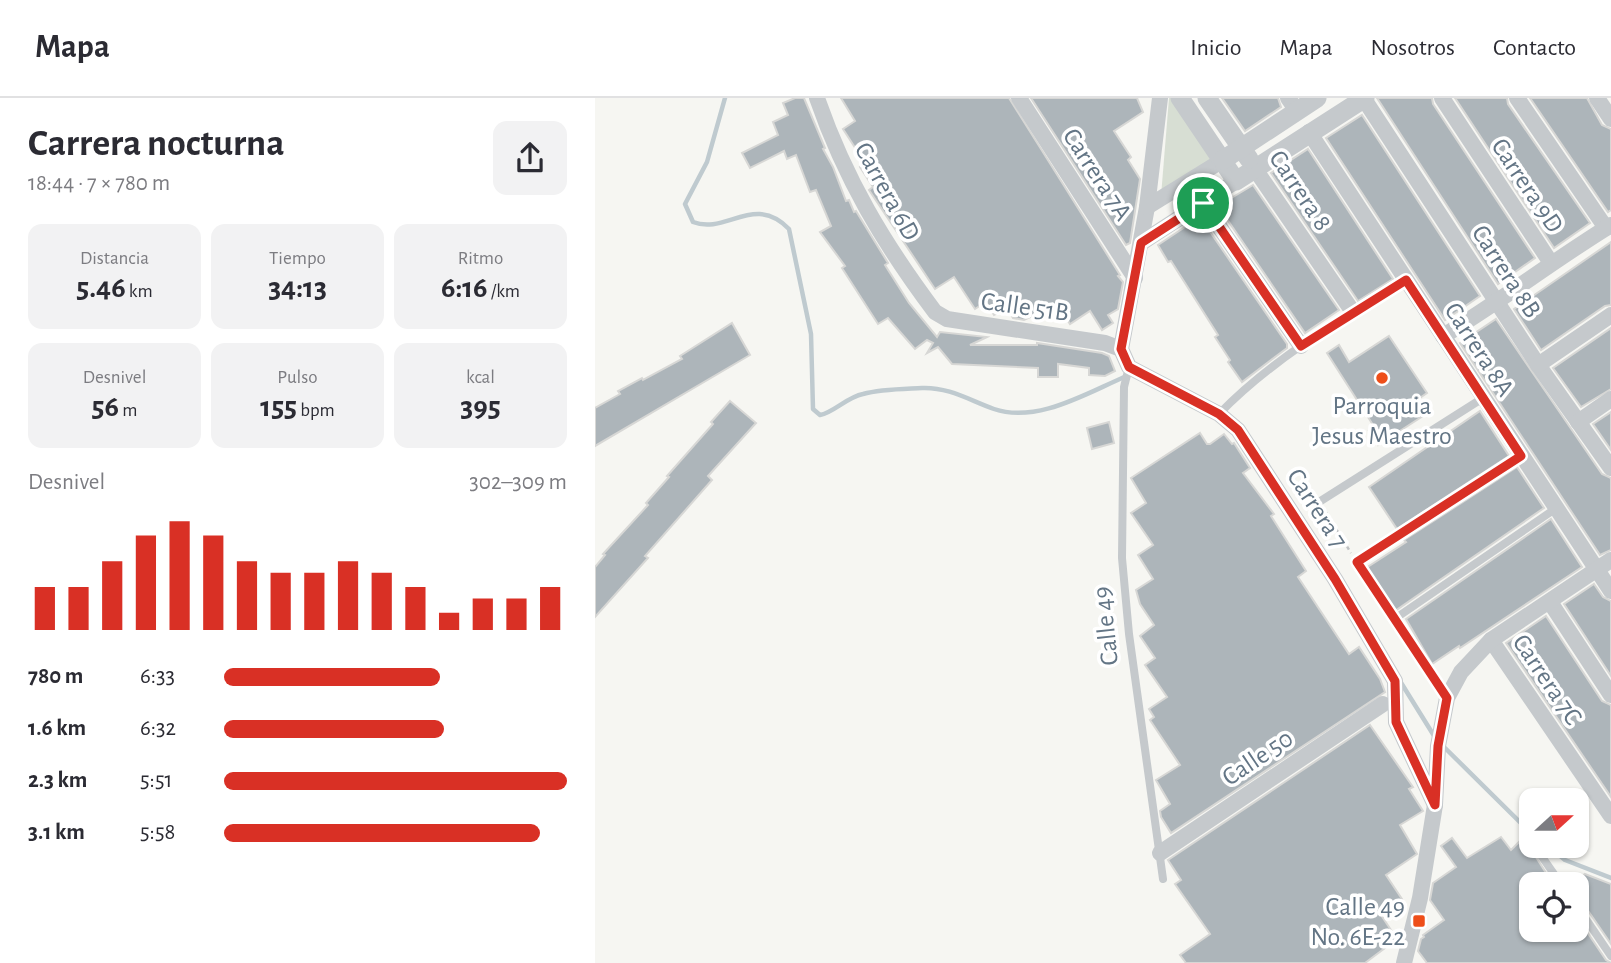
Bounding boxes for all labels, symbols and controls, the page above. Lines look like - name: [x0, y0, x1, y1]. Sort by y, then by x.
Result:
- text: Mapa: [35, 31, 110, 64]
- text: Inicio: [1190, 36, 1241, 60]
- text: Mapa: [1279, 36, 1333, 60]
- text: Nosotros: [1371, 36, 1455, 60]
- text: Contacto: [1493, 36, 1576, 60]
- button: share: [493, 121, 567, 195]
- street label: Carrera 7A: [1058, 124, 1136, 225]
- text: Carrera nocturna: [28, 125, 285, 163]
- street label: Carrera 9D: [1486, 134, 1568, 237]
- street label: Carrera 6D: [850, 138, 925, 245]
- street label: Carrera 8: [1264, 146, 1336, 235]
- text: 18:44 · 7 × 780 m: [28, 172, 170, 195]
- pin: [1173, 173, 1233, 233]
- icon: arrive: [1184, 184, 1222, 222]
- street label: Carrera 8B: [1467, 221, 1546, 323]
- text: Distancia: [80, 249, 149, 268]
- text: Tiempo: [269, 249, 326, 268]
- text: Ritmo: [458, 249, 503, 268]
- text: 5.46: [76, 273, 126, 303]
- text: 34:13: [268, 273, 327, 303]
- text: 6:16: [441, 273, 488, 303]
- text: km: [126, 282, 153, 301]
- text: /km: [488, 282, 520, 301]
- street label: Calle 51B: [979, 288, 1070, 326]
- street label: Carrera 8A: [1439, 298, 1519, 401]
- text: Desnivel: [83, 368, 146, 387]
- text: Pulso: [277, 368, 318, 387]
- text: kcal: [466, 368, 495, 387]
- marker: Parroquia Jesus Maestro: [1374, 370, 1390, 386]
- text: 56: [92, 392, 119, 422]
- text: 155: [260, 392, 297, 422]
- text: 395: [460, 392, 501, 422]
- place label: Parroquia Jesus Maestro: [1312, 393, 1452, 449]
- text: m: [119, 401, 137, 420]
- text: bpm: [297, 401, 335, 420]
- street label: Carrera 7: [1282, 464, 1352, 553]
- text: Desnivel: [28, 471, 105, 494]
- text: 302–309 m: [469, 471, 567, 494]
- street label: Calle 49: [1089, 585, 1123, 667]
- street label: Carrera 7C: [1508, 630, 1587, 729]
- text: 780 m: [28, 665, 83, 688]
- text: 6:33: [140, 665, 175, 688]
- text: 1.6 km: [28, 717, 86, 740]
- text: 6:32: [140, 717, 176, 740]
- street label: Calle 50: [1217, 725, 1298, 791]
- text: 2.3 km: [28, 769, 87, 792]
- text: 5:51: [140, 769, 172, 792]
- north arrow: [1519, 788, 1589, 858]
- map controls: [1519, 788, 1589, 942]
- text: 3.1 km: [28, 821, 85, 844]
- text: 5:58: [140, 821, 175, 844]
- button: locate: [1519, 872, 1589, 942]
- place label: Calle 49 No. 6E-22: [1310, 894, 1405, 950]
- marker: Calle 49 No. 6E-22: [1411, 913, 1427, 929]

